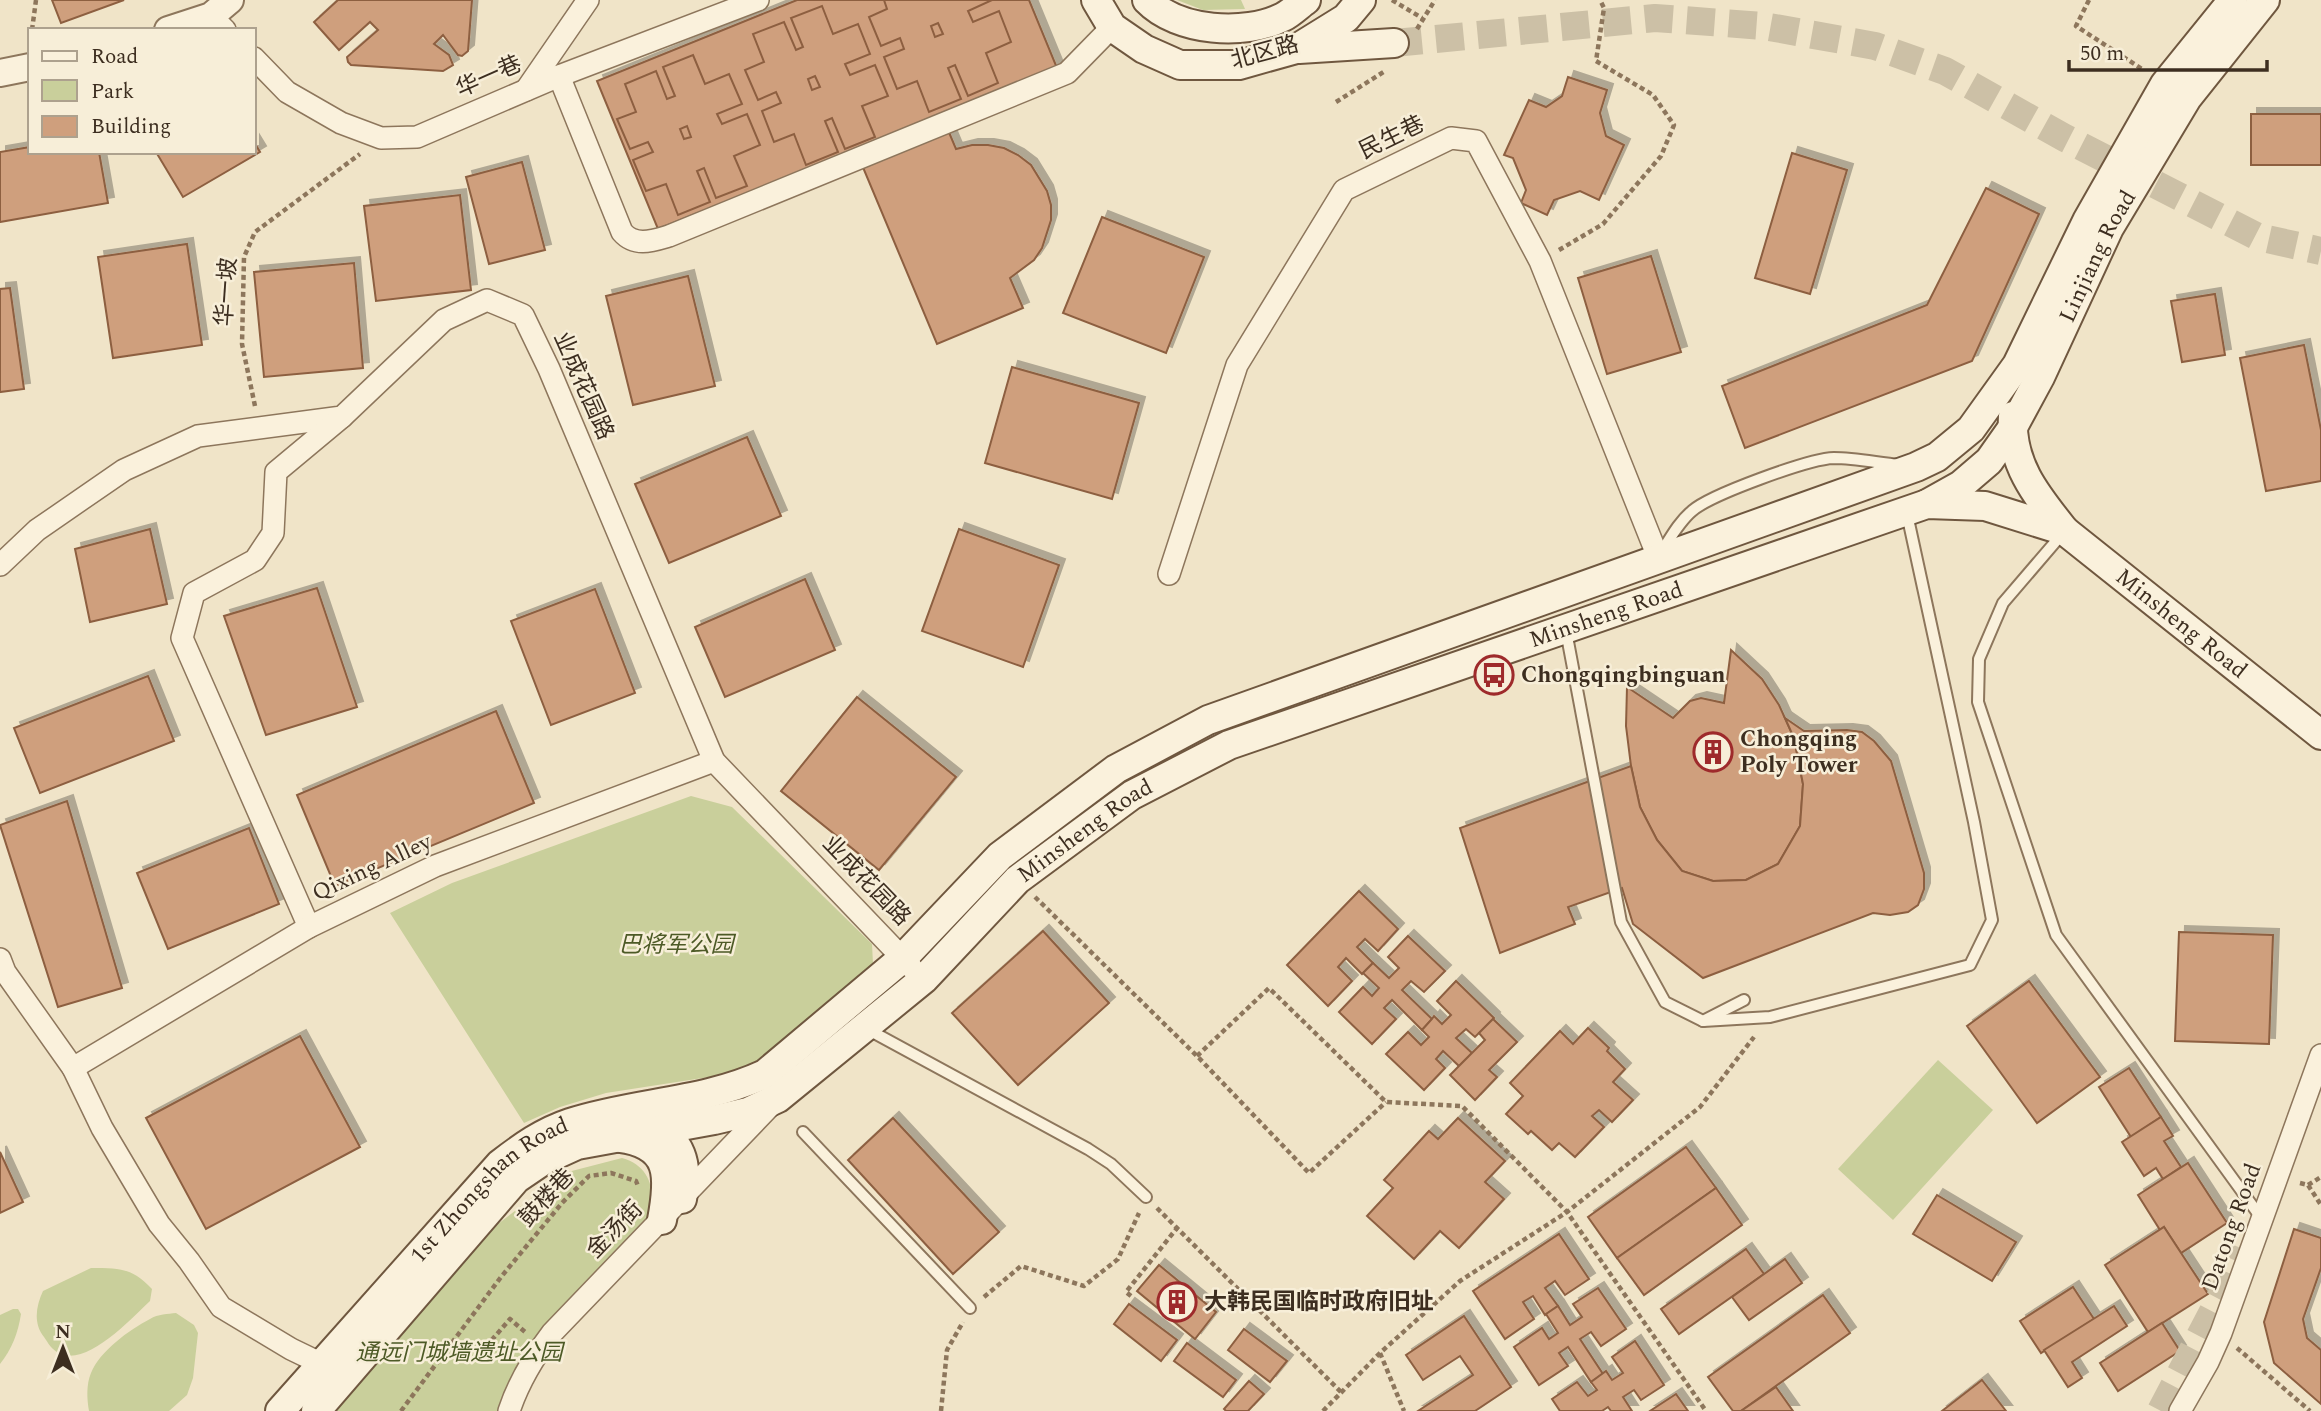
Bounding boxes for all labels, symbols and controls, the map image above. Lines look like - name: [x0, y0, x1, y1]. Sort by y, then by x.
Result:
- street label: 北区路: [1227, 27, 1303, 79]
- legend: [28, 28, 256, 154]
- scale bar: [2069, 28, 2267, 72]
- text: 50 m: [2080, 38, 2124, 70]
- text: Road: [91, 41, 138, 73]
- street label: 华一巷: [450, 47, 528, 107]
- text: Park: [91, 76, 135, 108]
- street label: 民生巷: [1353, 107, 1431, 169]
- text: Building: [91, 111, 171, 143]
- street label: Linjiang Road: [2050, 183, 2145, 328]
- street label: 华一坡: [207, 256, 247, 328]
- street label: 业成花园路: [544, 326, 622, 446]
- street label: Minsheng Road: [2108, 560, 2255, 687]
- street label: Minsheng Road: [1525, 572, 1688, 658]
- bus stop icon: Chongqingbinguan: [1473, 654, 1515, 696]
- place label: Chongqingbinguan: [1521, 658, 1726, 693]
- place label: Chongqing Poly Tower: [1740, 722, 1858, 783]
- building icon: Chongqing Poly Tower: [1692, 731, 1734, 773]
- street label: Minsheng Road: [1010, 770, 1159, 892]
- street label: Qixing Alley: [306, 825, 439, 911]
- street label: 业成花园路: [813, 827, 919, 935]
- park label: 巴将军公园: [619, 928, 737, 963]
- street label: 1st Zhongshan Road: [402, 1108, 574, 1271]
- street label: Datong Road: [2193, 1158, 2271, 1296]
- street label: 鼓楼巷: [511, 1161, 583, 1235]
- street label: 金汤街: [578, 1193, 652, 1267]
- building icon: 大韩民国临时政府旧址: [1156, 1281, 1198, 1323]
- place label: 大韩民国临时政府旧址: [1204, 1285, 1434, 1320]
- north arrow: [28, 1313, 98, 1383]
- text: N: [55, 1318, 71, 1347]
- park label: 通远门城墙遗址公园: [356, 1336, 566, 1371]

